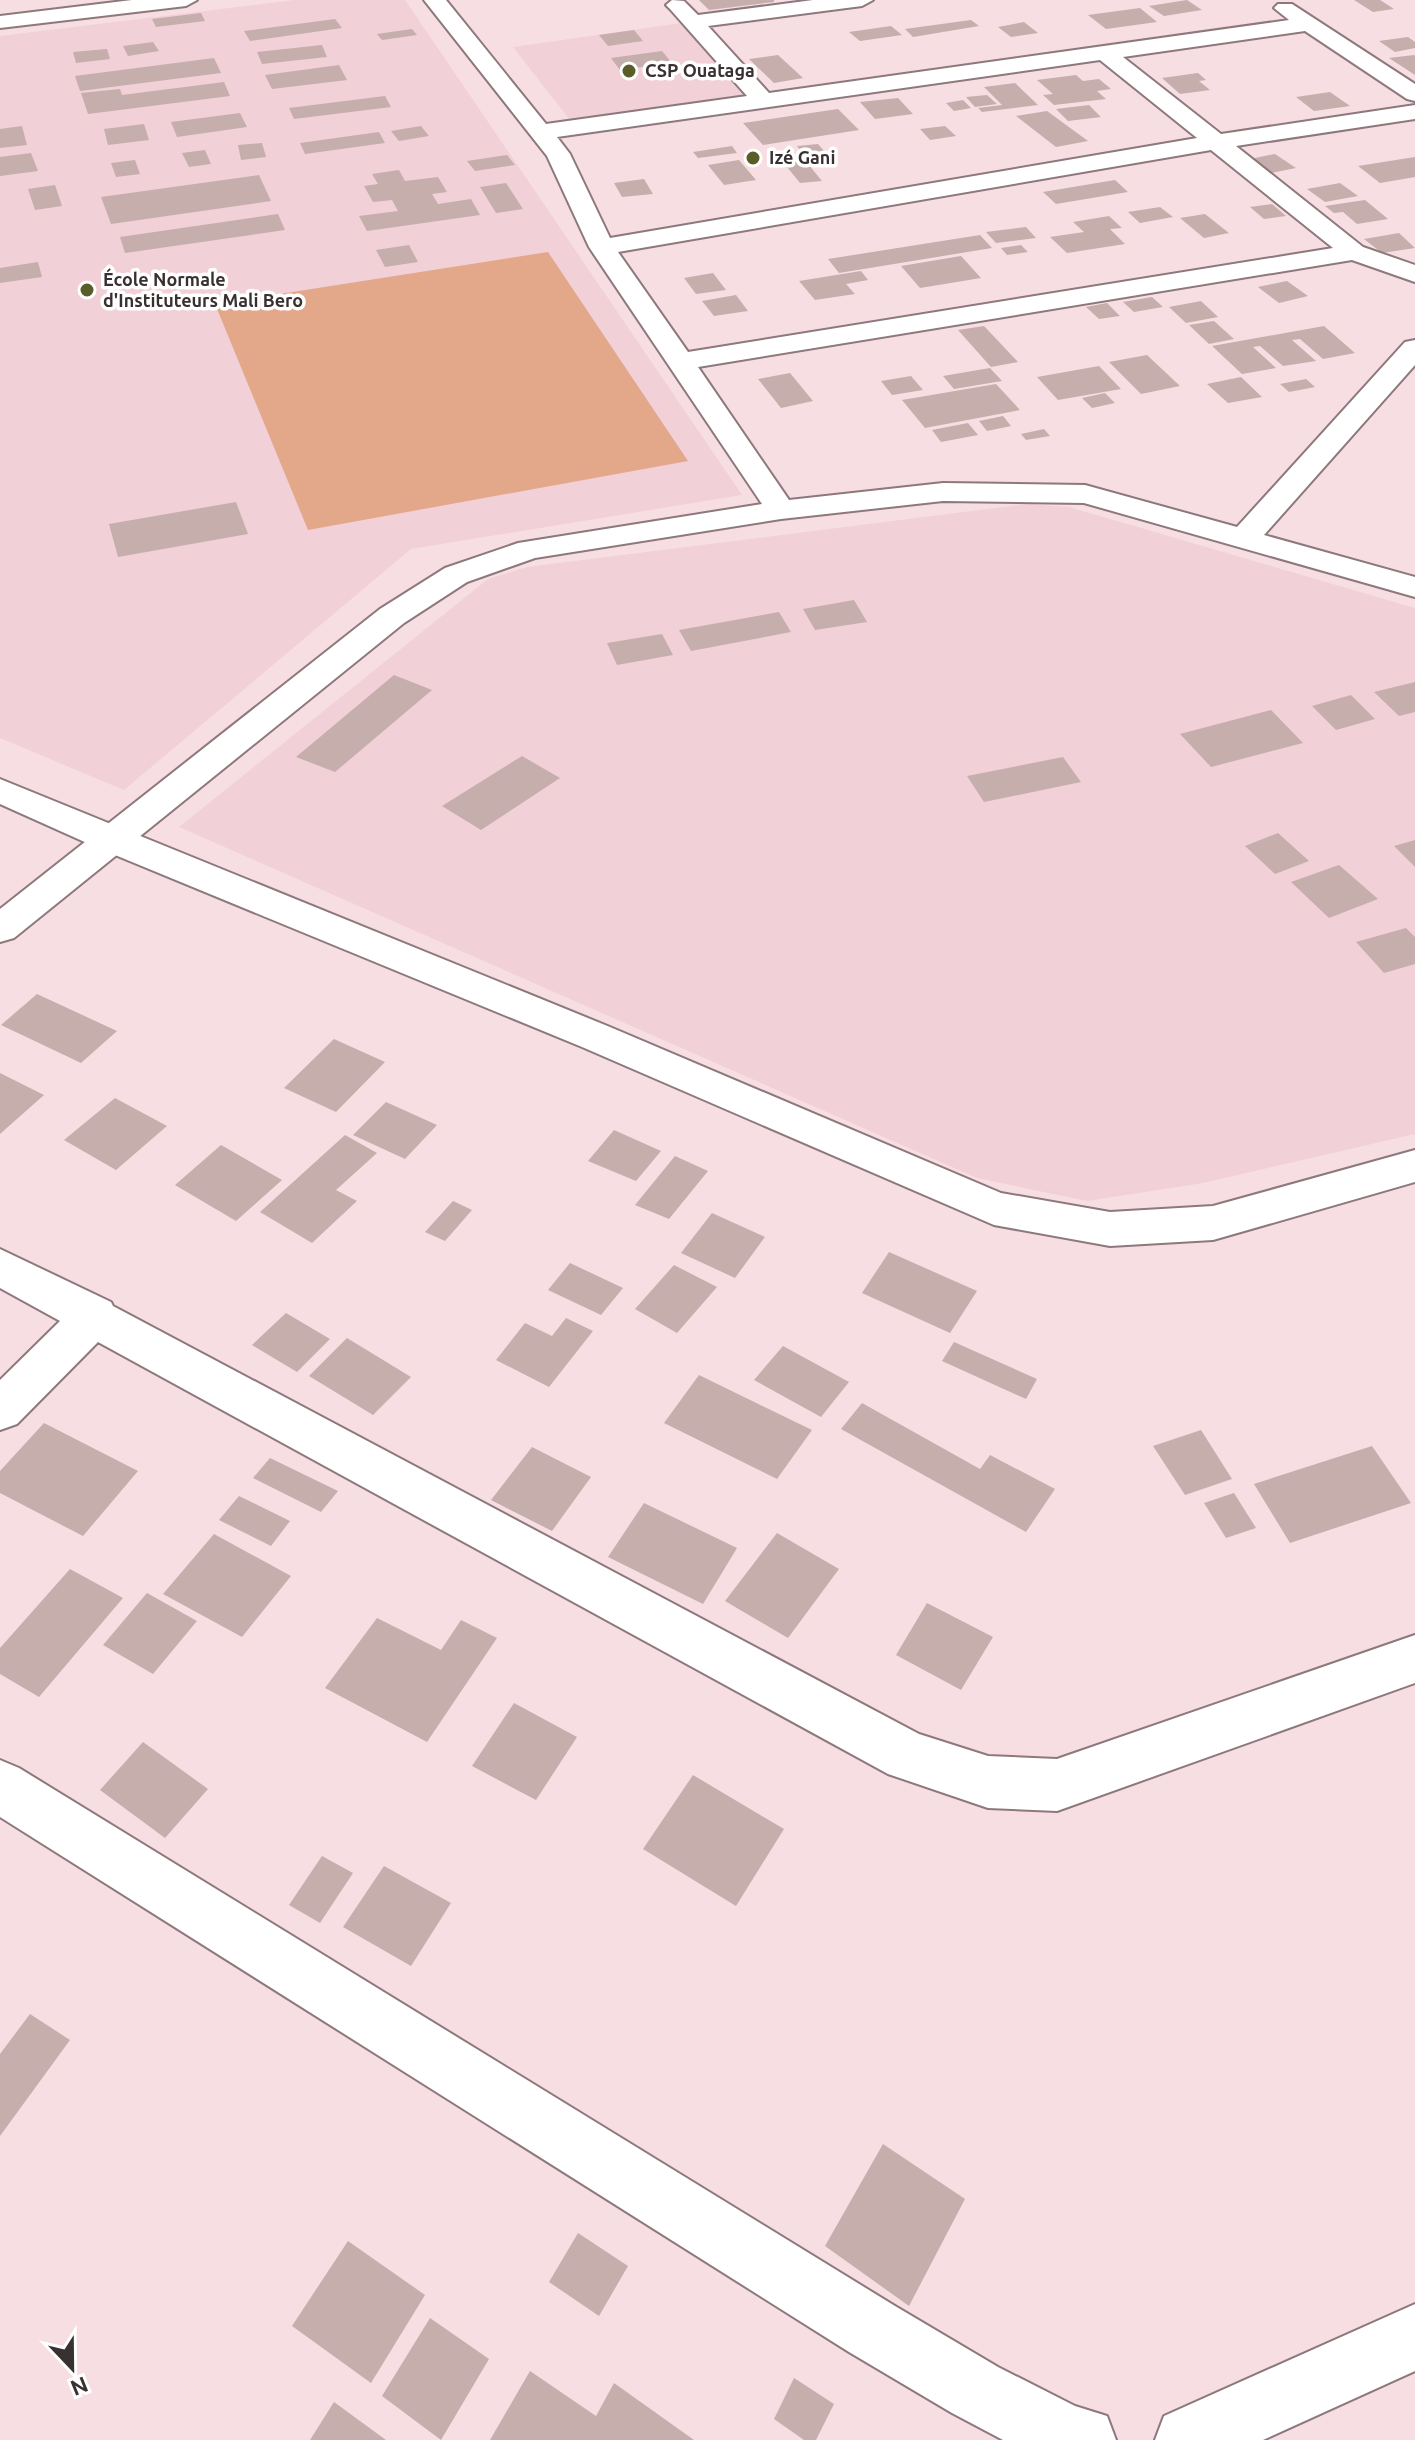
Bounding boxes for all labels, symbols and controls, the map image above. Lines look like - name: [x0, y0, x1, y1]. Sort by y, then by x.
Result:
- place label: CSP Ouataga: [645, 60, 755, 80]
- marker: CSP Ouataga: [620, 62, 638, 80]
- place label: Izé Gani: [769, 147, 835, 167]
- marker: Izé Gani: [744, 149, 762, 167]
- place label: École Normale d'Instituteurs Mali Bero: [103, 268, 303, 310]
- marker: École Normale d'Instituteurs Mali Bero: [78, 281, 96, 299]
- north arrow: [32, 2328, 112, 2408]
- text: N: [67, 2372, 92, 2402]

